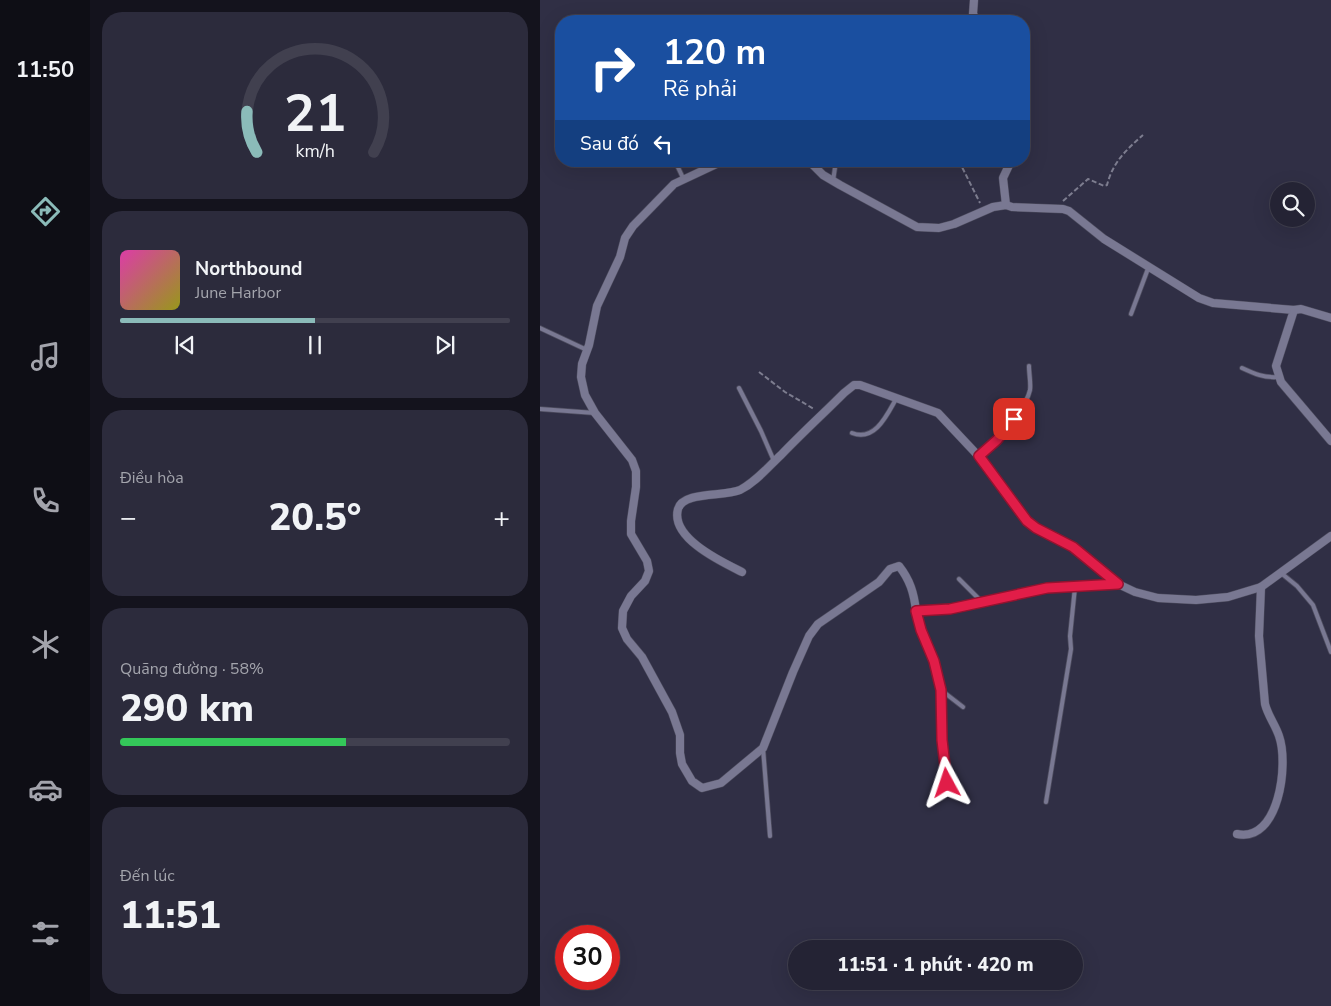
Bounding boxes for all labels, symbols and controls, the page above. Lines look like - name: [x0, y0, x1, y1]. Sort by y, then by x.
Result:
- text: 120 m: [663, 29, 766, 76]
- icon: right: [580, 35, 645, 100]
- text: 11:50: [16, 55, 74, 85]
- text: Rẽ phải: [663, 74, 737, 104]
- text: 21: [284, 78, 346, 149]
- icon: left: [649, 130, 677, 158]
- text: Sau đó: [580, 131, 639, 157]
- text: km/h: [295, 139, 335, 163]
- map controls: [1270, 182, 1315, 227]
- button: search: [1270, 182, 1315, 227]
- icon: directions: [28, 194, 63, 229]
- text: Northbound: [195, 256, 302, 282]
- text: June Harbor: [195, 282, 281, 304]
- icon: previous: [171, 331, 199, 359]
- icon: pause: [301, 331, 329, 359]
- icon: next: [431, 331, 459, 359]
- icon: music: [28, 339, 63, 374]
- pin: [993, 398, 1035, 440]
- icon: arrive: [1000, 405, 1028, 433]
- text: Điều hòa: [120, 467, 184, 489]
- icon: phone: [28, 483, 63, 518]
- text: 20.5°: [269, 492, 361, 543]
- text: −: [120, 499, 137, 537]
- text: +: [493, 499, 510, 537]
- icon: climate: [28, 627, 63, 662]
- text: Quãng đường · 58%: [120, 658, 264, 680]
- text: 290 km: [120, 683, 254, 734]
- position arrow: [920, 756, 972, 808]
- icon: car: [28, 772, 63, 807]
- text: Đến lúc: [120, 865, 175, 887]
- text: 11:51: [120, 890, 221, 941]
- icon: filters: [28, 916, 63, 951]
- speed limit sign: 30: [555, 925, 620, 990]
- text: 11:51 · 1 phút · 420 m: [837, 952, 1034, 978]

